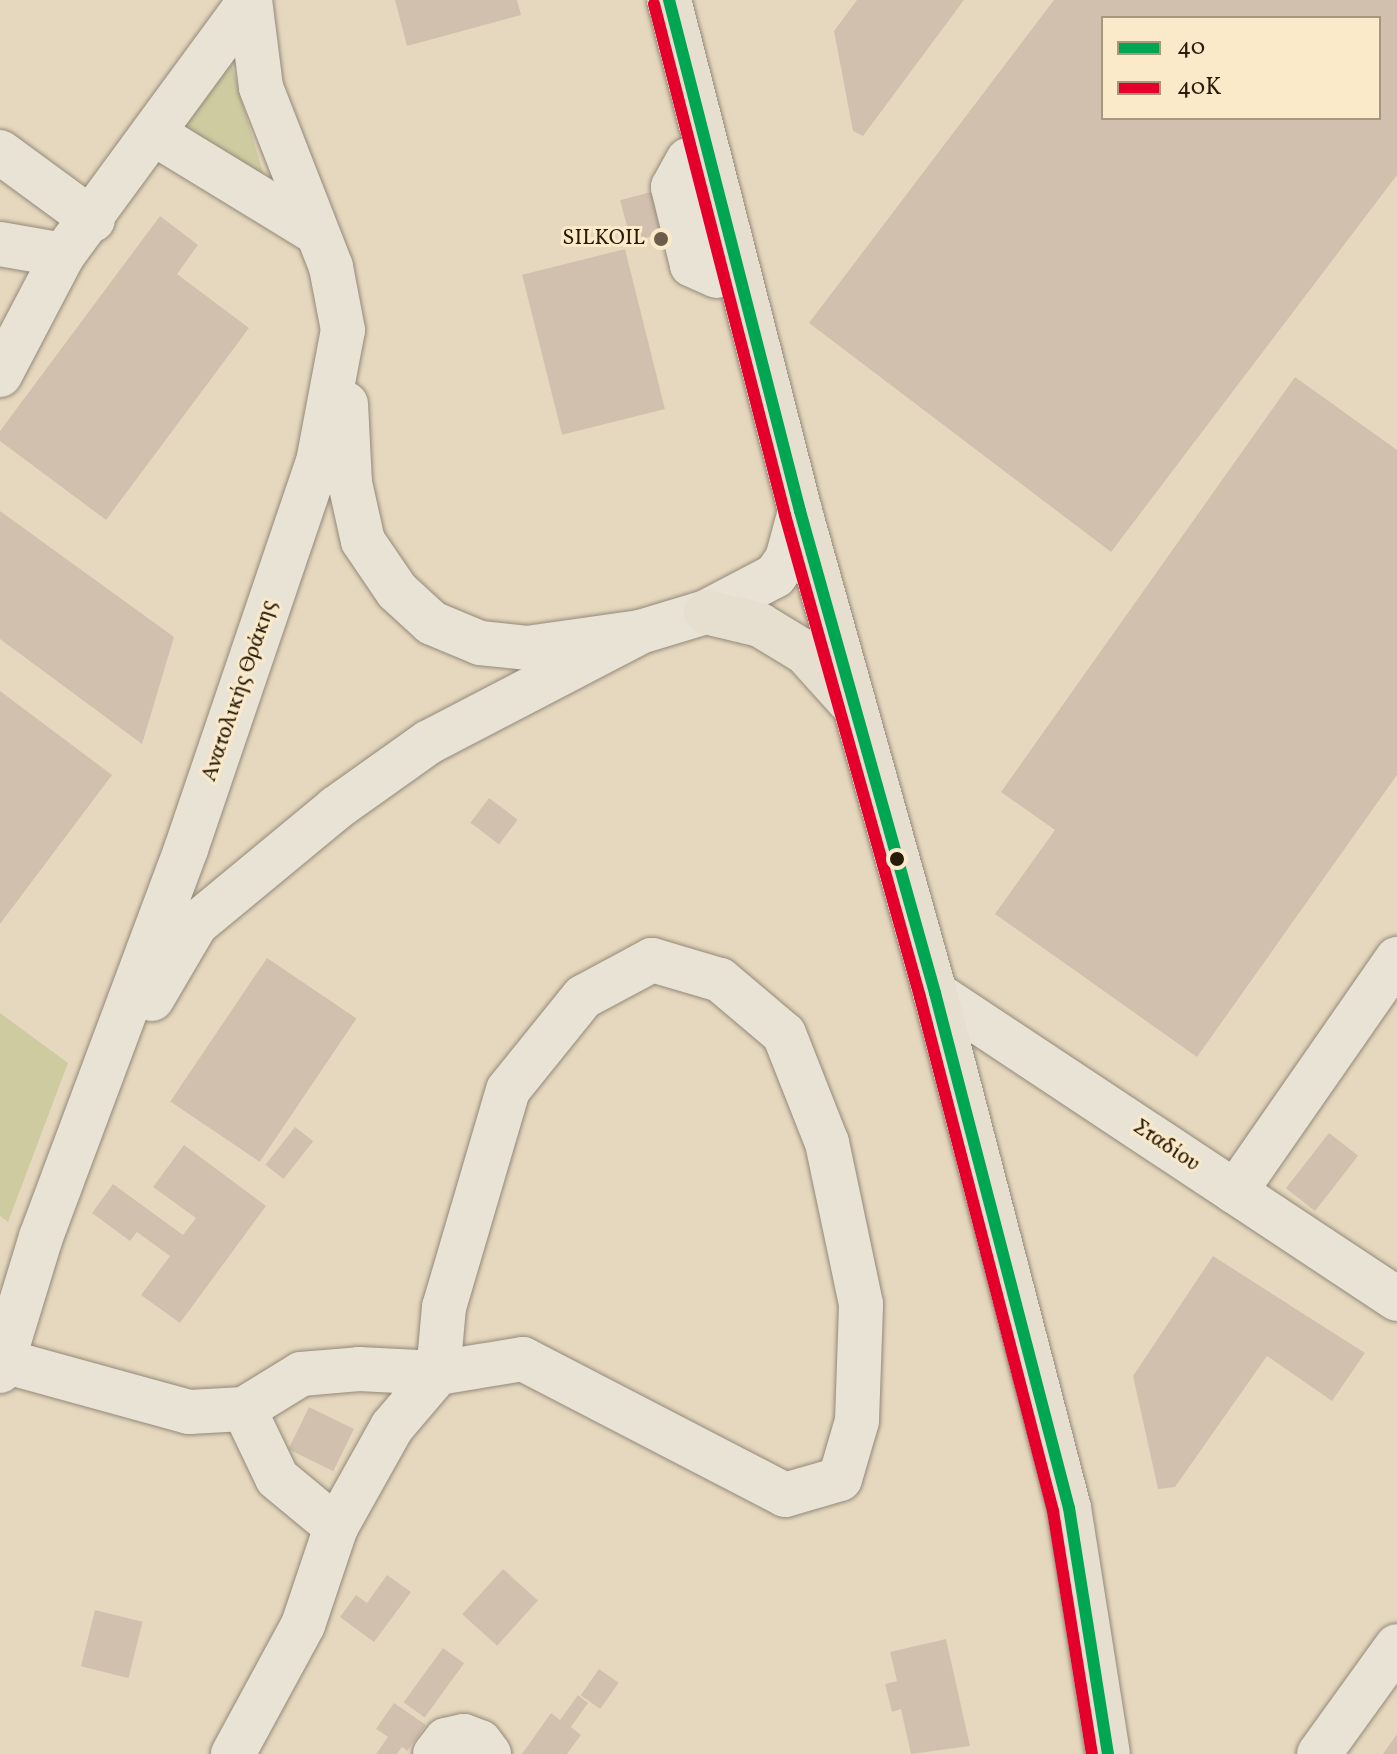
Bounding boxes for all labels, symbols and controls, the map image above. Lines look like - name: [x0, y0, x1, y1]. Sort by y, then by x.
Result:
- legend: [1101, 16, 1381, 120]
- text: 40: [1177, 31, 1205, 65]
- text: 40Κ: [1177, 71, 1222, 105]
- place label: SILKOIL: [562, 226, 645, 252]
- marker: SILKOIL: [652, 230, 670, 248]
- street label: Ανατολικής Θράκης: [197, 597, 283, 785]
- unlabelled marker: [889, 851, 905, 867]
- street label: Σταδίου: [1128, 1114, 1204, 1178]

